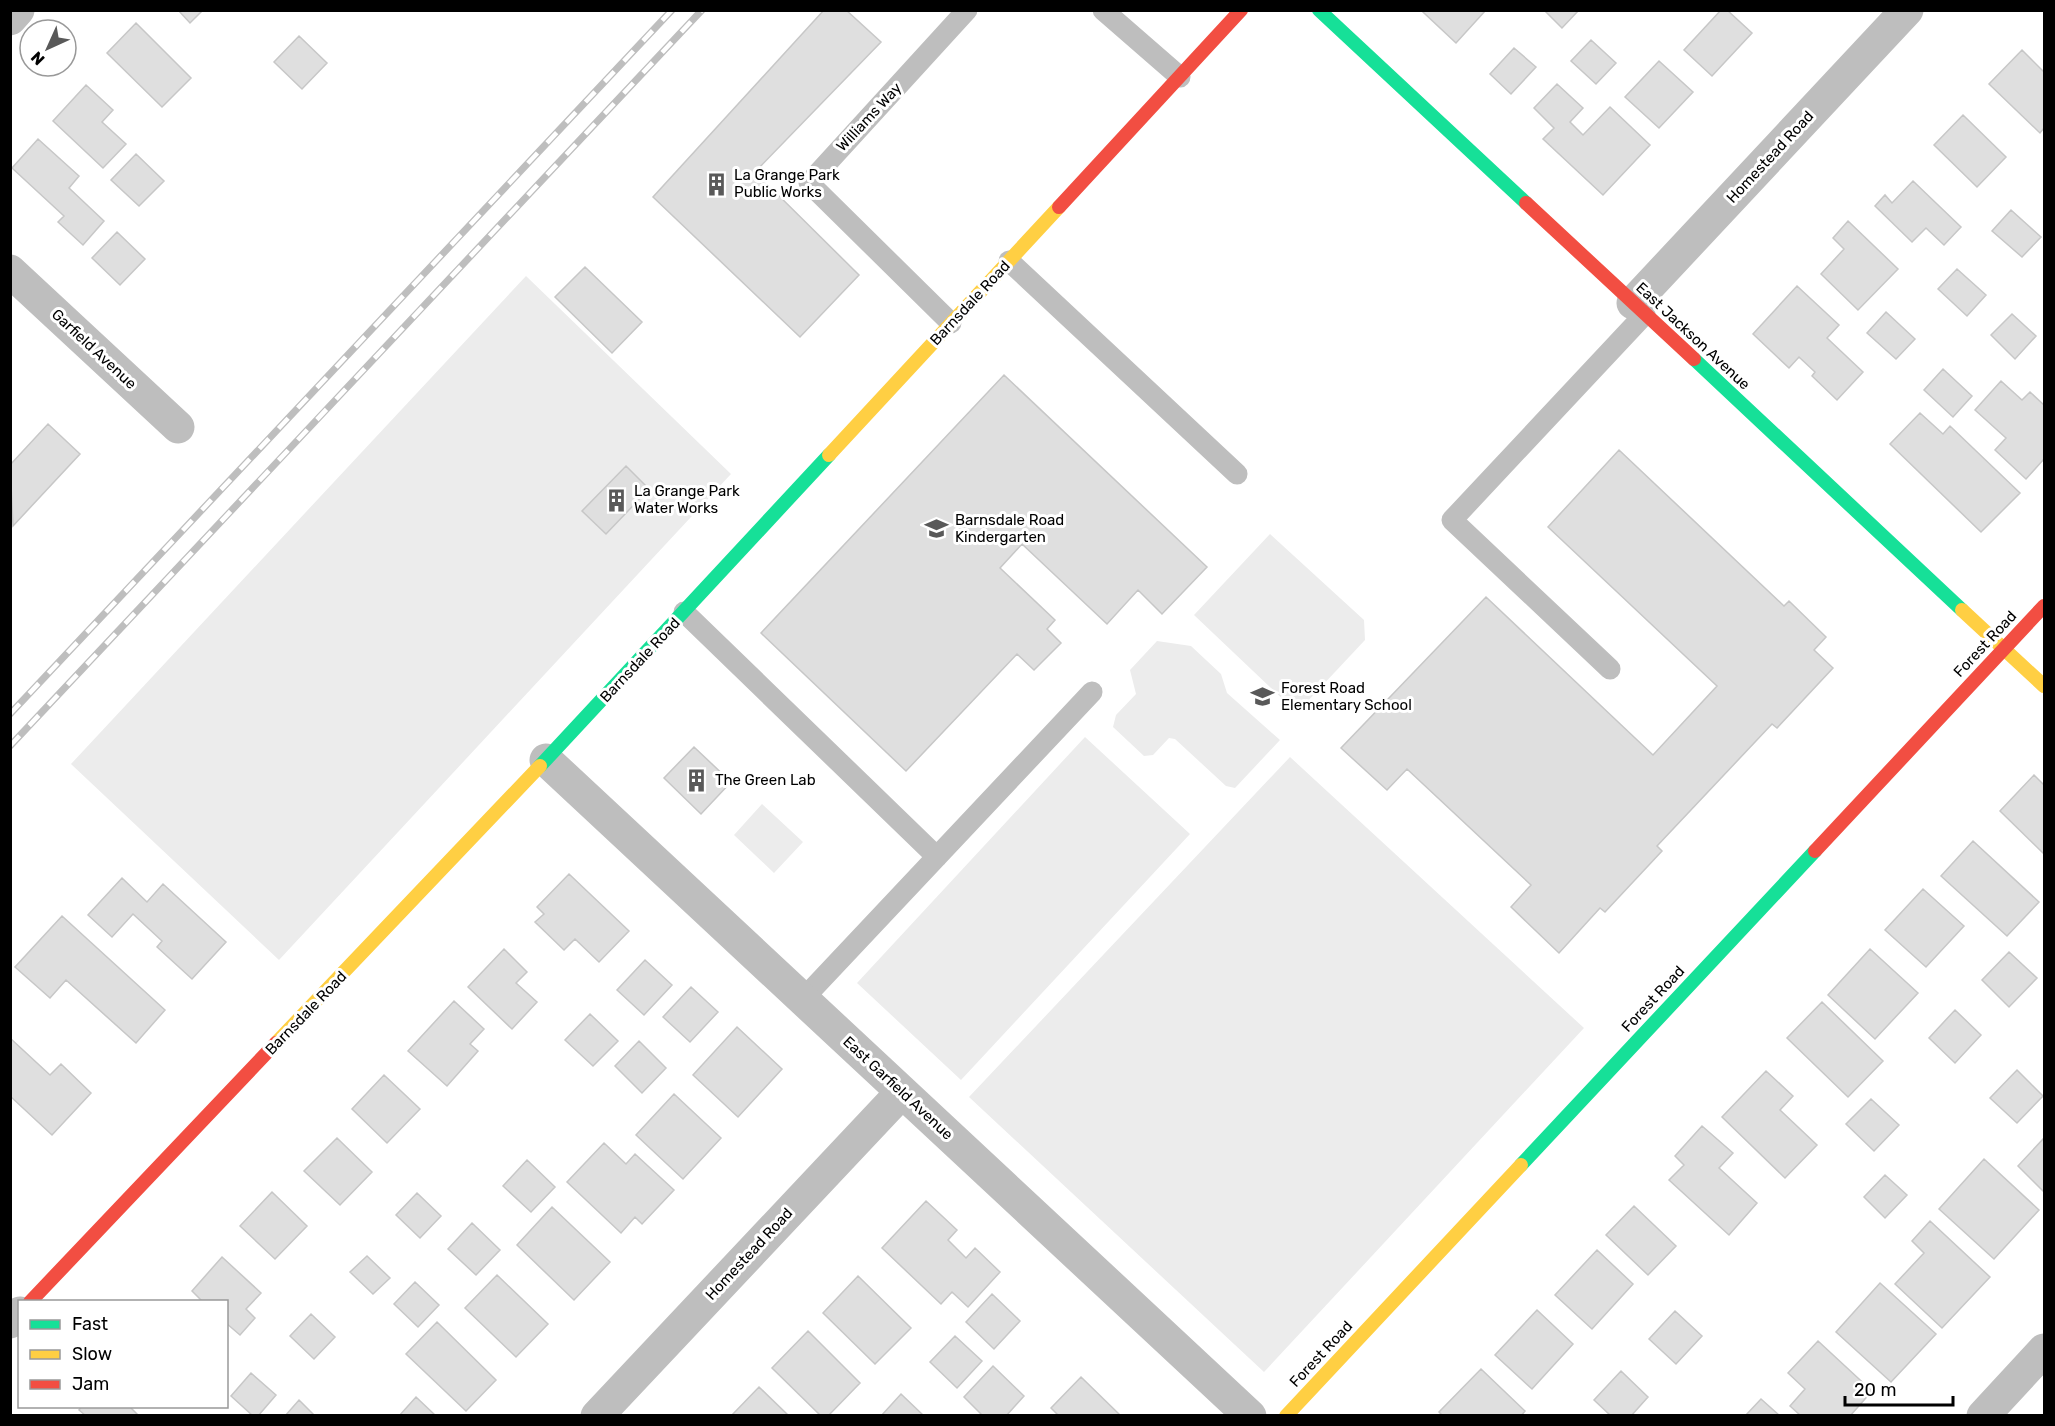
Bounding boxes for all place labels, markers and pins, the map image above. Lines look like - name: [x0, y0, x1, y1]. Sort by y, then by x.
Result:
- place label: La Grange Park Public Works: [734, 166, 840, 201]
- building icon: La Grange Park Public Works: [703, 171, 729, 197]
- place label: La Grange Park Water Works: [634, 482, 740, 517]
- building icon: La Grange Park Water Works: [603, 487, 629, 513]
- place label: Barnsdale Road Kindergarten: [955, 511, 1064, 546]
- school or university icon: Barnsdale Road Kindergarten: [924, 516, 950, 542]
- place label: Forest Road Elementary School: [1281, 679, 1412, 714]
- school or university icon: Forest Road Elementary School: [1250, 684, 1276, 710]
- building icon: The Green Lab: [684, 767, 710, 793]
- place label: The Green Lab: [715, 771, 816, 789]

